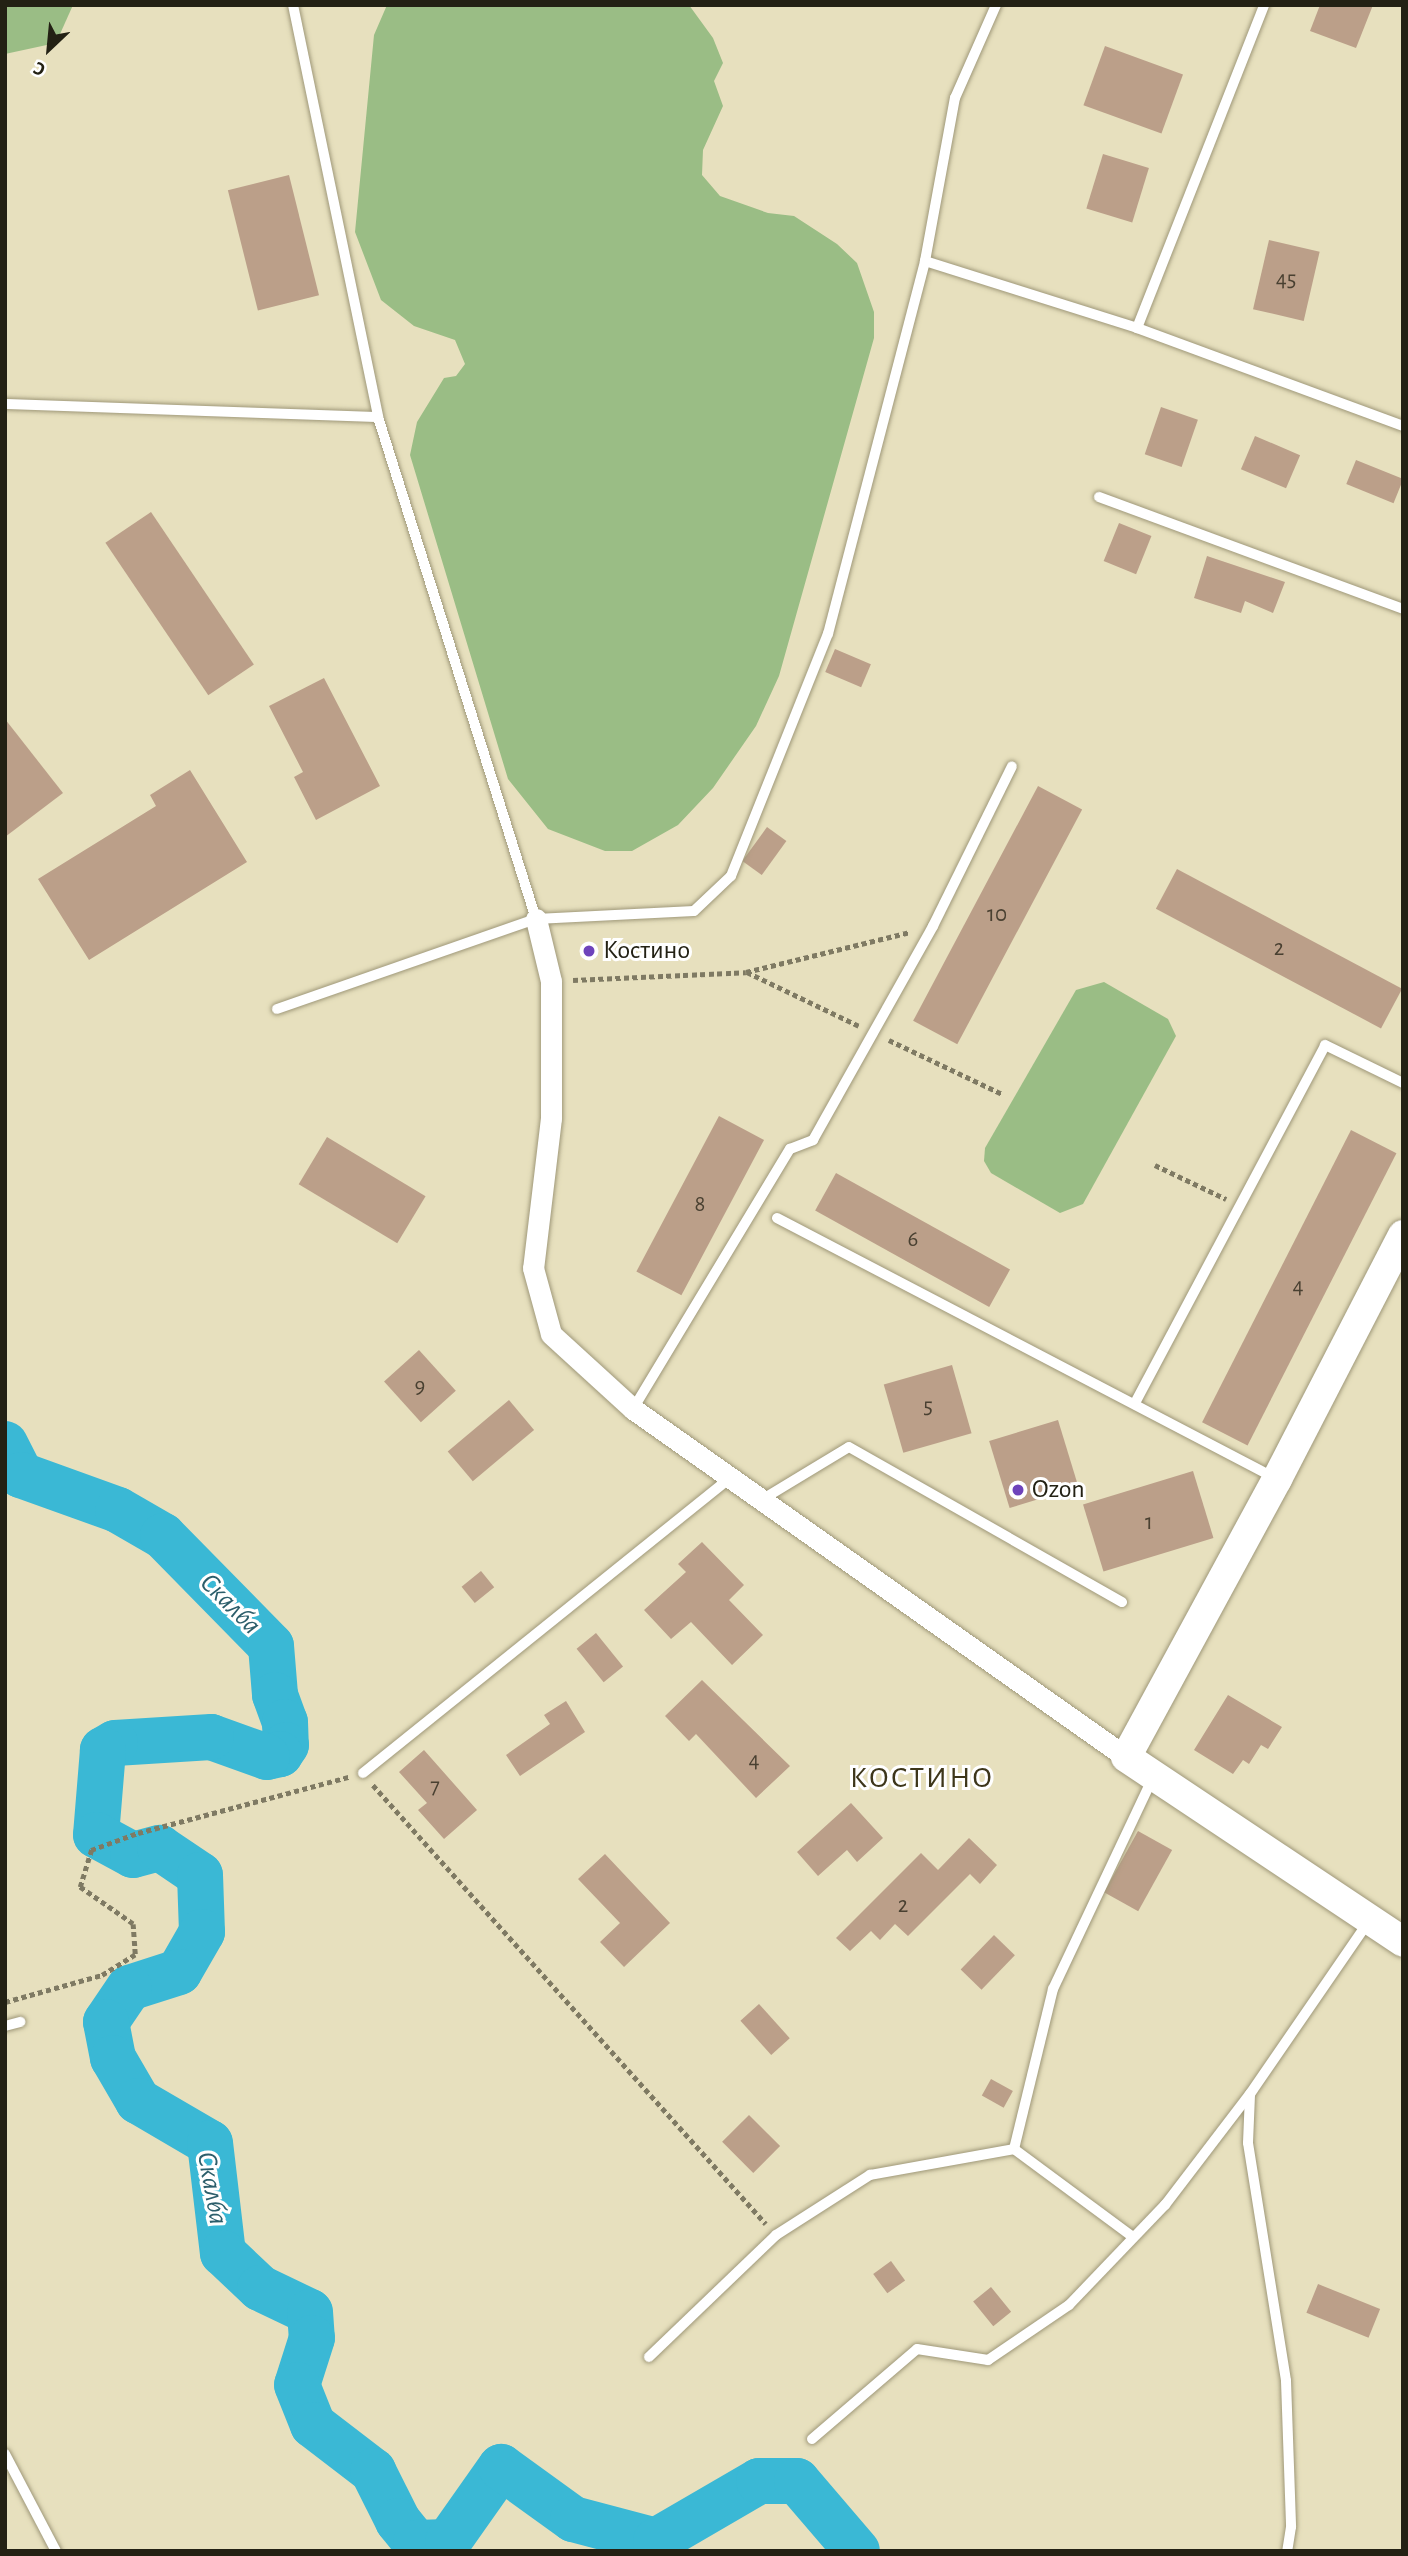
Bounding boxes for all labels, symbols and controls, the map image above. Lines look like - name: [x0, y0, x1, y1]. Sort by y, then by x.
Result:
- north arrow: [14, 14, 84, 84]
- text: С: [31, 57, 48, 79]
- house number: 45: [1276, 266, 1296, 294]
- house number: 10: [987, 901, 1007, 929]
- place label: Костино: [603, 935, 690, 967]
- house number: 2: [1274, 935, 1284, 963]
- marker: Костино: [581, 943, 597, 959]
- house number: 8: [695, 1191, 705, 1219]
- house number: 6: [908, 1226, 918, 1254]
- house number: 4: [1292, 1273, 1304, 1301]
- house number: 9: [415, 1373, 425, 1401]
- house number: 5: [923, 1393, 933, 1421]
- place label: Ozon: [1032, 1474, 1085, 1506]
- marker: Ozon: [1010, 1482, 1026, 1498]
- house number: 1: [1145, 1509, 1153, 1537]
- water label: Скалба: [192, 1566, 268, 1642]
- house number: 4: [748, 1747, 760, 1775]
- district label: КОСТИНО: [851, 1760, 993, 1796]
- house number: 7: [430, 1773, 440, 1801]
- house number: 2: [898, 1892, 908, 1920]
- water label: Скалба: [189, 2149, 235, 2227]

